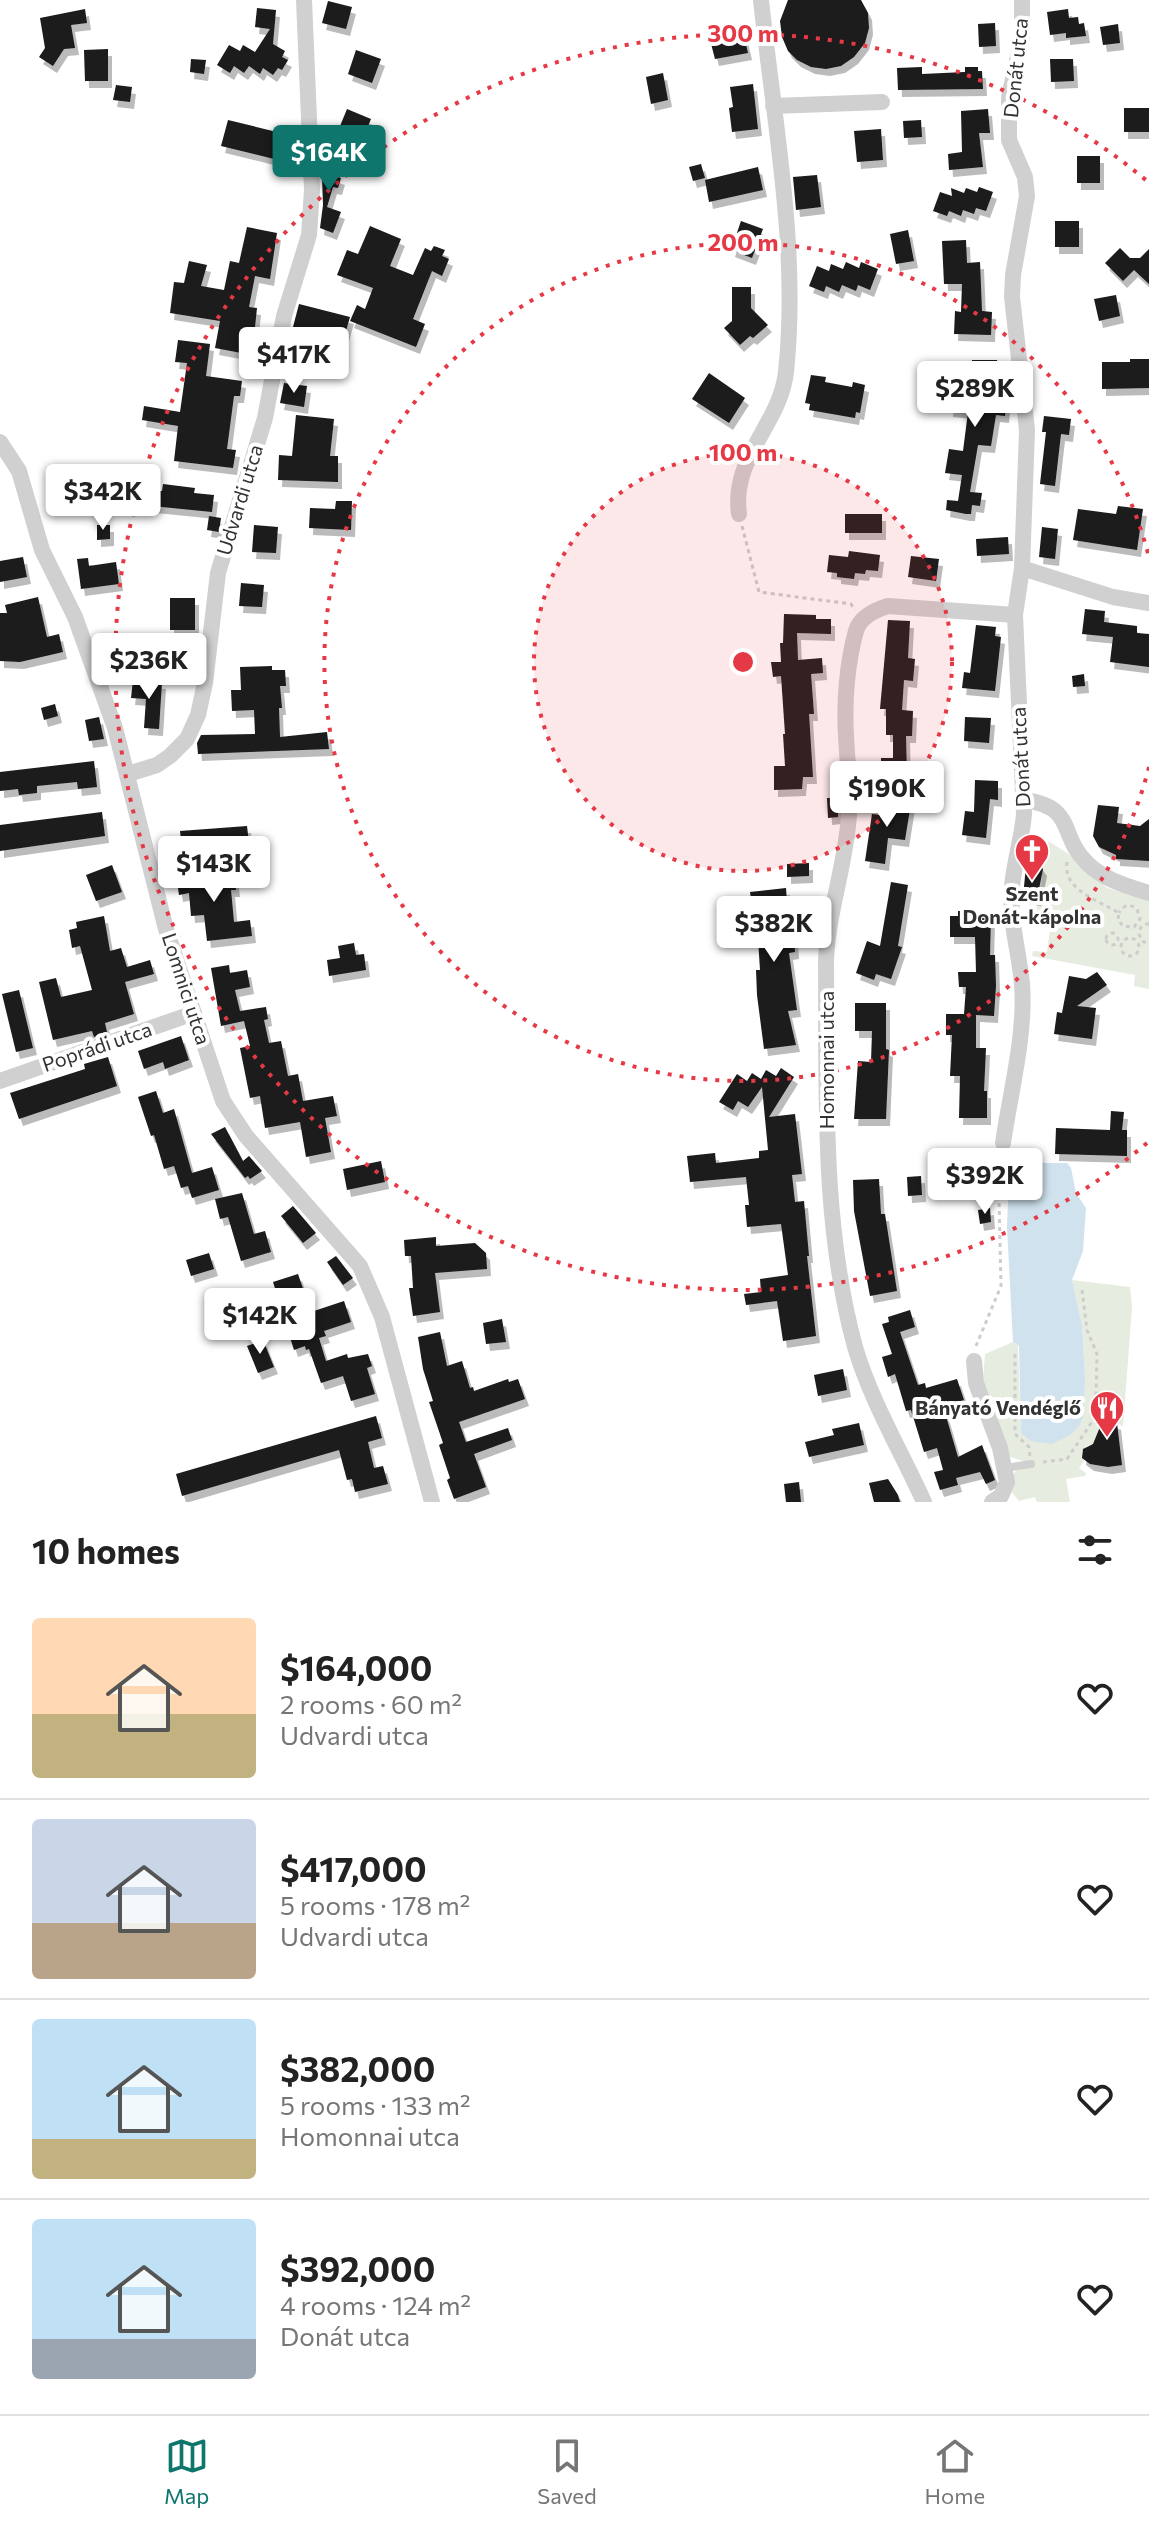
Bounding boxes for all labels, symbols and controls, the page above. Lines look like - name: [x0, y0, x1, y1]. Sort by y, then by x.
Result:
- street label: Donát utca: [998, 17, 1032, 119]
- text: 300 m: [707, 18, 779, 47]
- pin: $164K: [273, 125, 385, 193]
- text: $164K: [291, 135, 367, 166]
- text: 200 m: [708, 227, 778, 256]
- pin: $417K: [238, 327, 350, 395]
- text: $417K: [257, 337, 331, 368]
- pin: $289K: [919, 361, 1031, 429]
- text: $289K: [935, 371, 1015, 402]
- text: 100 m: [709, 437, 777, 466]
- street label: Udvardi utca: [211, 441, 267, 558]
- pin: $342K: [47, 464, 159, 532]
- text: $342K: [64, 474, 142, 505]
- pin: $236K: [93, 633, 205, 701]
- text: $236K: [109, 643, 189, 674]
- centre of rings: [729, 648, 757, 676]
- street label: Donát utca: [1005, 706, 1035, 808]
- pin: $190K: [831, 761, 943, 829]
- text: $190K: [848, 771, 926, 802]
- church icon: Szent Donát-kápolna: [1013, 832, 1051, 882]
- pin: $143K: [158, 836, 270, 904]
- text: $143K: [176, 846, 252, 877]
- place label: Szent Donát-kápolna: [963, 881, 1101, 928]
- pin: $382K: [718, 896, 830, 964]
- text: $382K: [735, 906, 813, 937]
- street label: Lomnici utca: [158, 930, 216, 1048]
- street label: Homonnai utca: [814, 991, 838, 1129]
- street label: Poprádi utca: [39, 1016, 155, 1076]
- pin: $392K: [929, 1148, 1041, 1216]
- text: $392K: [946, 1158, 1024, 1189]
- pin: $142K: [204, 1288, 316, 1356]
- text: $142K: [222, 1298, 298, 1329]
- restaurant icon: Bányató Vendéglő: [1088, 1389, 1126, 1439]
- place label: Bányató Vendéglő: [915, 1395, 1081, 1419]
- icon: filters: [1073, 1528, 1117, 1572]
- text: 10 homes: [32, 1529, 180, 1571]
- text: $164,000: [280, 1646, 432, 1688]
- icon: home: [96, 1650, 192, 1746]
- icon: heart: [1073, 1676, 1117, 1720]
- text: 2 rooms · 60 m²: [280, 1688, 462, 1719]
- text: Udvardi utca: [280, 1719, 429, 1750]
- text: $417,000: [280, 1847, 427, 1889]
- icon: home: [96, 1851, 192, 1947]
- icon: heart: [1073, 1877, 1117, 1921]
- text: 5 rooms · 178 m²: [280, 1889, 470, 1920]
- text: Udvardi utca: [280, 1920, 429, 1951]
- text: $382,000: [280, 2047, 435, 2089]
- icon: home: [96, 2051, 192, 2147]
- icon: heart: [1073, 2077, 1117, 2121]
- text: 5 rooms · 133 m²: [280, 2089, 470, 2120]
- text: Homonnai utca: [280, 2120, 460, 2151]
- text: $392,000: [280, 2247, 435, 2289]
- icon: home: [96, 2251, 192, 2347]
- icon: heart: [1073, 2277, 1117, 2321]
- text: 4 rooms · 124 m²: [280, 2289, 471, 2320]
- text: Donát utca: [280, 2320, 410, 2351]
- tab: Map: [164, 2434, 209, 2509]
- tab: Saved: [537, 2434, 597, 2509]
- tab: Home: [925, 2434, 985, 2509]

